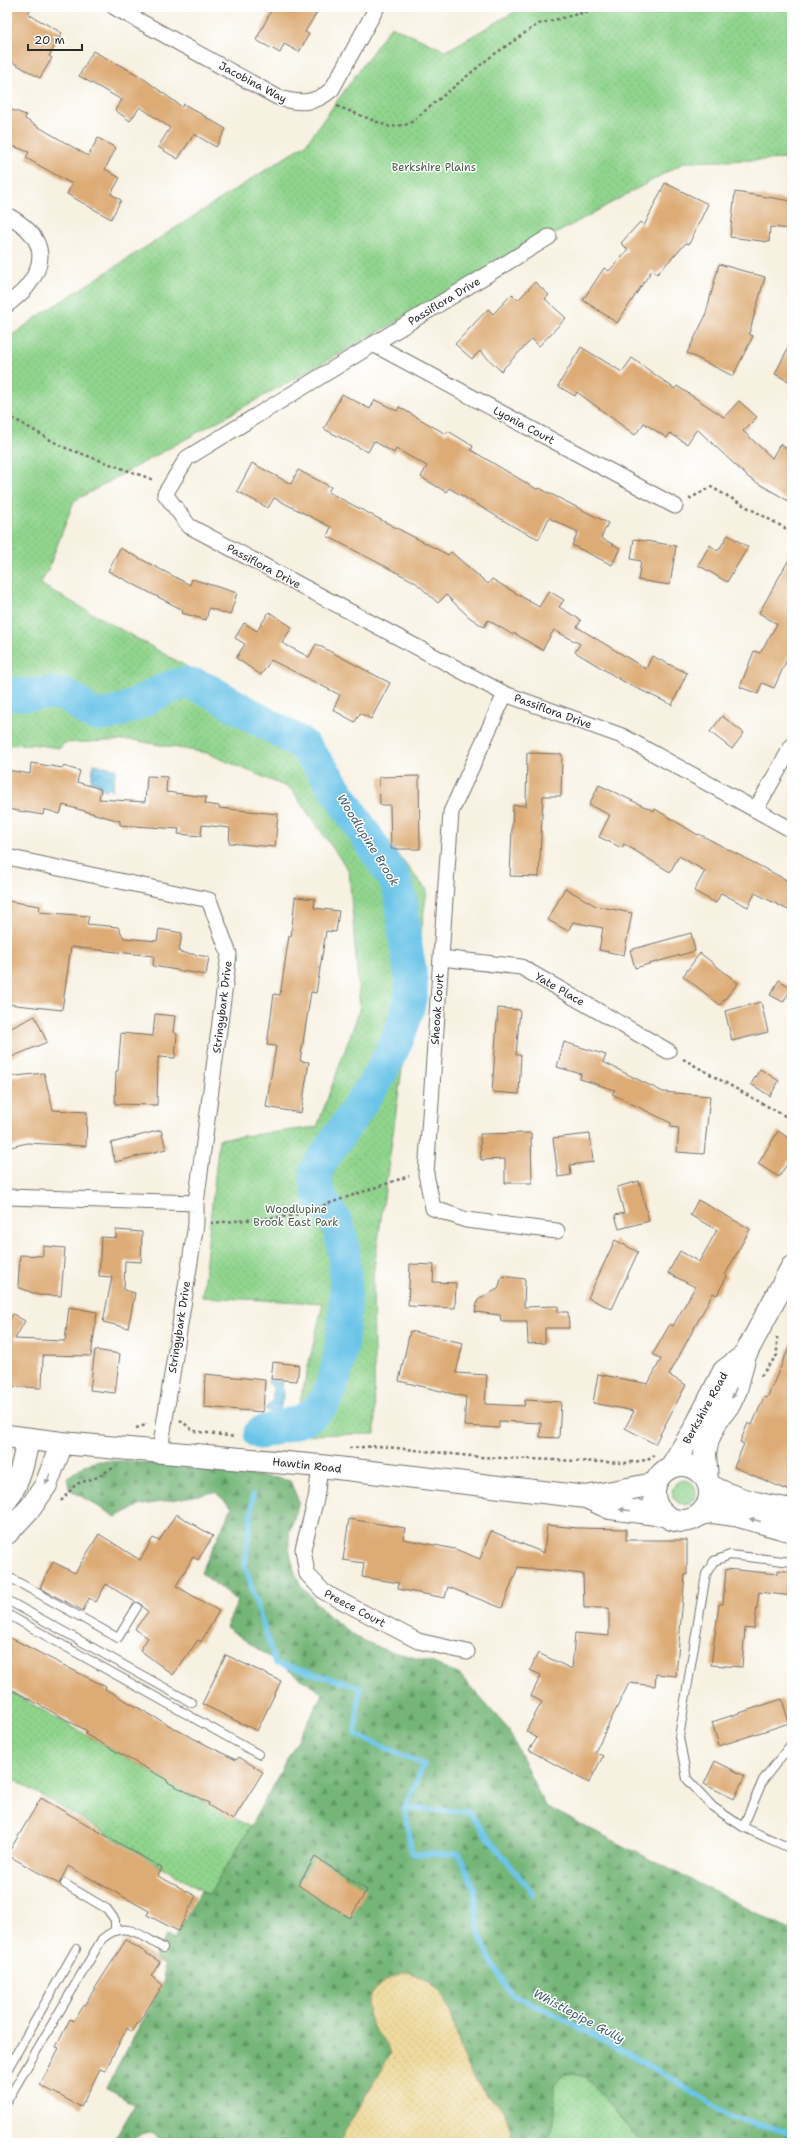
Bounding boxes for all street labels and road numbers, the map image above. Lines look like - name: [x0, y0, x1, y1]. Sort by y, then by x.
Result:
- street label: Jacobina Way: [216, 58, 289, 107]
- street label: Passiflora Drive: [405, 274, 483, 329]
- street label: Lyonia Court: [490, 403, 557, 448]
- street label: Passiflora Drive: [224, 541, 303, 592]
- street label: Passiflora Drive: [512, 690, 594, 733]
- street label: Stringybark Drive: [209, 960, 236, 1054]
- street label: Yate Place: [532, 969, 587, 1010]
- street label: Sheoak Court: [428, 973, 447, 1045]
- street label: Stringybark Drive: [165, 1280, 194, 1374]
- street label: Berkshire Road: [679, 1369, 732, 1447]
- street label: Hawtin Road: [272, 1454, 342, 1477]
- street label: Preece Court: [321, 1586, 388, 1631]

